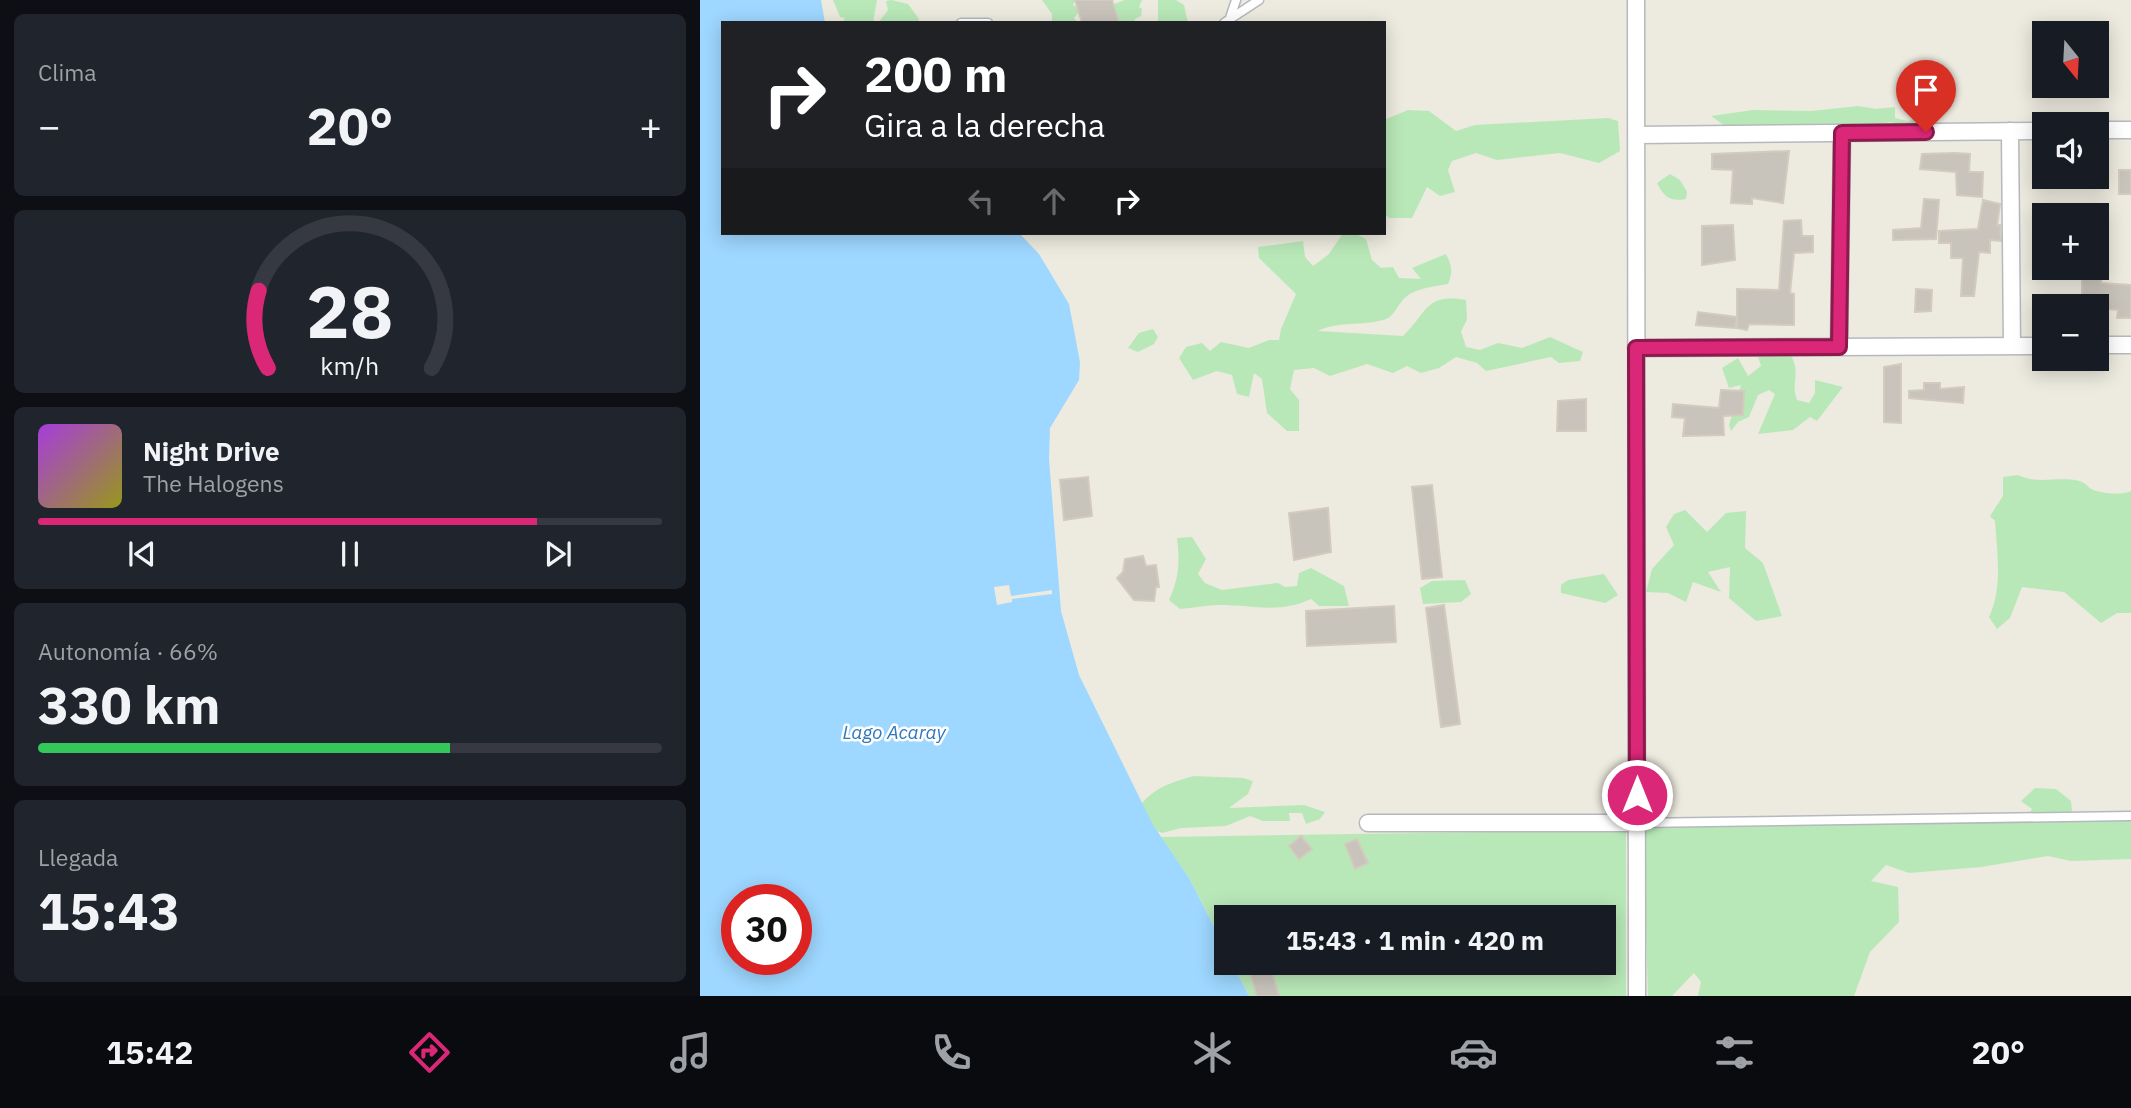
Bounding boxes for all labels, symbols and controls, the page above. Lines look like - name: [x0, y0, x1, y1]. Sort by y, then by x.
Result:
- north arrow: [2032, 21, 2109, 98]
- map controls: [2032, 21, 2109, 371]
- text: 200 m: [864, 42, 1008, 105]
- icon: right: [749, 49, 840, 140]
- text: Clima: [38, 57, 97, 87]
- pin: [1896, 60, 1956, 132]
- icon: arrive: [1907, 71, 1945, 109]
- text: 20°: [307, 92, 393, 159]
- text: −: [38, 101, 61, 150]
- text: +: [639, 101, 662, 150]
- text: Gira a la derecha: [864, 104, 1105, 146]
- button: sound: [2032, 112, 2109, 189]
- icon: left: [962, 182, 1000, 220]
- icon: ahead: [1035, 182, 1073, 220]
- icon: right: [1108, 182, 1146, 220]
- button: +: [2032, 203, 2109, 280]
- text: 28: [306, 263, 394, 358]
- button: −: [2032, 294, 2109, 371]
- text: km/h: [321, 348, 379, 381]
- text: Night Drive: [143, 434, 280, 468]
- text: The Halogens: [143, 468, 284, 498]
- icon: previous: [123, 535, 161, 573]
- icon: pause: [331, 535, 369, 573]
- icon: next: [539, 535, 577, 573]
- text: Autonomía · 66%: [38, 636, 218, 666]
- text: 330 km: [38, 671, 220, 738]
- water label: Lago Acaray: [842, 720, 946, 744]
- position arrow: [1600, 758, 1674, 832]
- text: Llegada: [38, 842, 118, 872]
- text: 15:43: [38, 877, 180, 944]
- speed limit sign: 30: [721, 884, 812, 975]
- text: 15:43 · 1 min · 420 m: [1286, 923, 1544, 957]
- icon: directions: [405, 1028, 454, 1077]
- icon: music: [666, 1028, 715, 1077]
- icon: phone: [927, 1028, 976, 1077]
- icon: climate: [1188, 1028, 1237, 1077]
- icon: car: [1449, 1028, 1498, 1077]
- icon: filters: [1710, 1028, 1759, 1077]
- text: 15:42: [106, 1031, 193, 1073]
- text: 20°: [1971, 1031, 2025, 1073]

